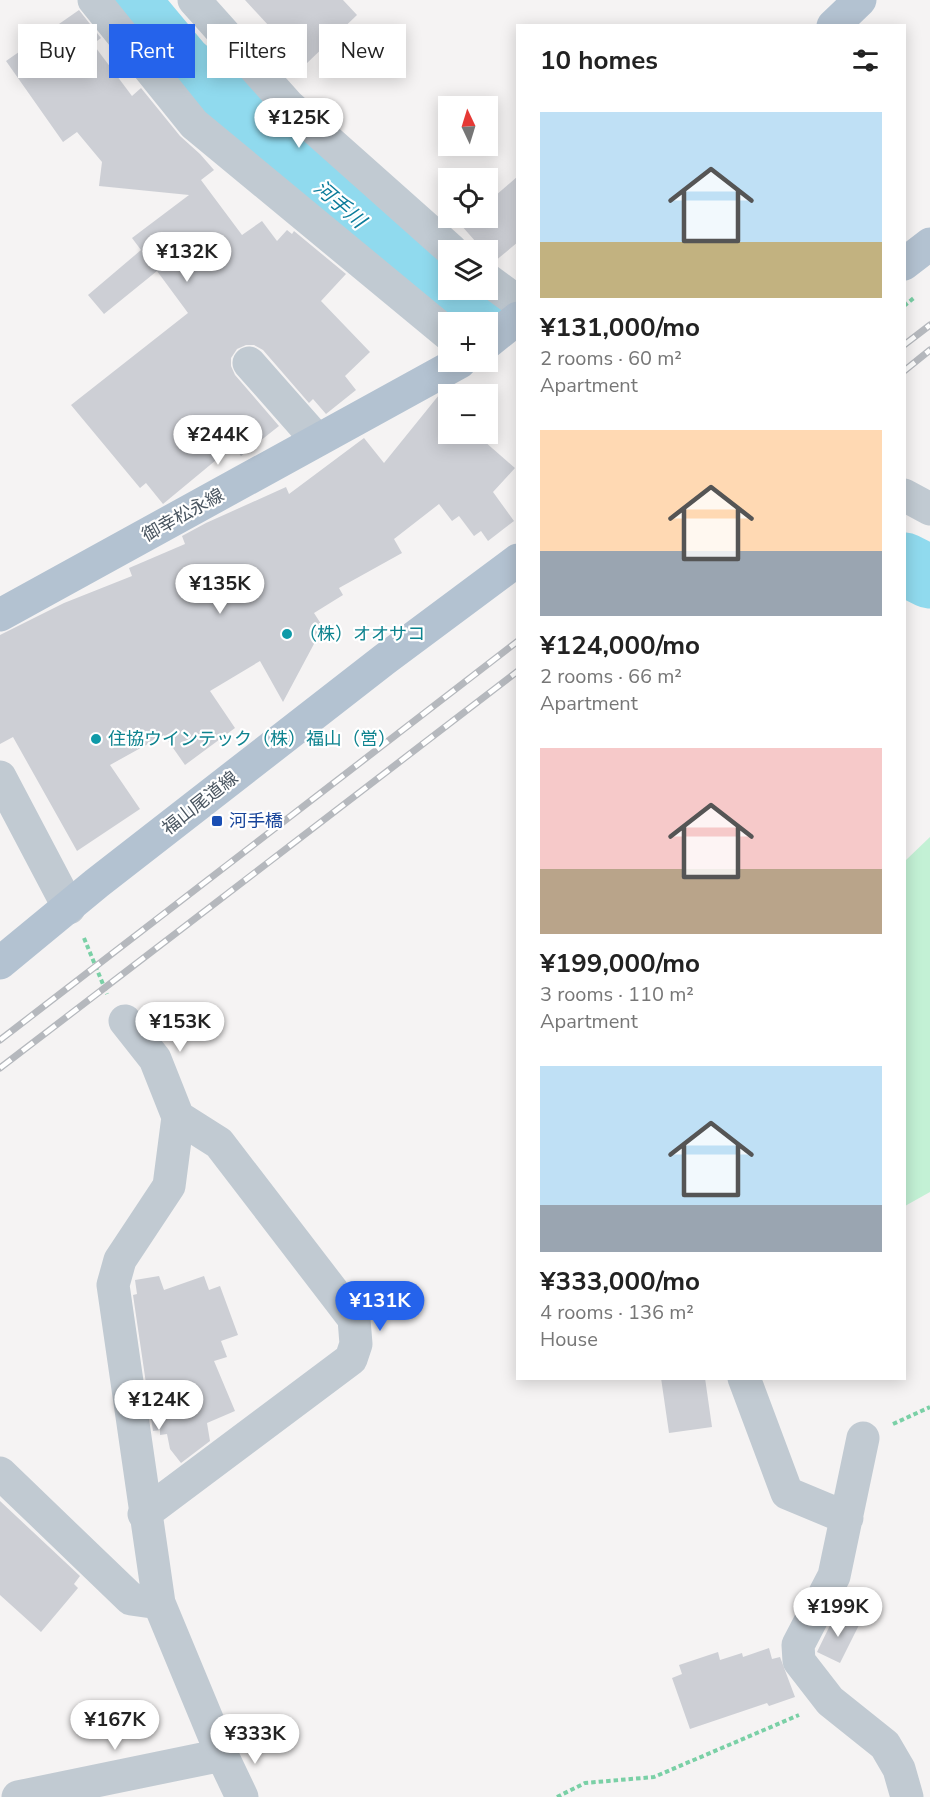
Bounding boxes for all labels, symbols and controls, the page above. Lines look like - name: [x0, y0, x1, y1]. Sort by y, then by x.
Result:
- chip: Buy: [18, 24, 97, 78]
- chip: Rent: [109, 24, 195, 78]
- chip: Filters: [207, 24, 307, 78]
- chip: New: [319, 24, 406, 78]
- text: 10 homes: [540, 43, 658, 78]
- icon: filters: [849, 44, 882, 77]
- north arrow: [438, 96, 498, 156]
- map controls: [438, 96, 498, 444]
- pin: ¥125K: [257, 98, 341, 149]
- text: ¥125K: [268, 104, 330, 131]
- icon: home: [657, 151, 765, 259]
- button: locate: [438, 168, 498, 228]
- water label: 河手川: [308, 175, 373, 236]
- pin: ¥132K: [145, 232, 229, 283]
- text: ¥132K: [156, 238, 218, 265]
- button: layers: [438, 240, 498, 300]
- text: ¥131,000/mo: [540, 310, 700, 345]
- button: +: [438, 312, 498, 372]
- text: 2 rooms · 60 m²: [540, 345, 682, 372]
- text: Apartment: [540, 372, 638, 399]
- button: −: [438, 384, 498, 444]
- pin: ¥244K: [176, 415, 260, 466]
- text: ¥244K: [187, 421, 249, 448]
- icon: home: [657, 469, 765, 577]
- street label: 御幸松永線: [138, 483, 228, 547]
- pin: ¥135K: [178, 564, 262, 615]
- text: ¥135K: [189, 570, 251, 597]
- place label: （株）オオサコ: [299, 622, 425, 646]
- marker: （株）オオサコ: [280, 627, 294, 641]
- text: ¥124,000/mo: [540, 628, 700, 663]
- text: 2 rooms · 66 m²: [540, 663, 682, 690]
- text: Apartment: [540, 690, 638, 717]
- place label: 住協ウインテック（株）福山（営）: [108, 727, 396, 751]
- marker: 住協ウインテック（株）福山（営）: [89, 732, 103, 746]
- street label: 福山尾道線: [157, 766, 243, 840]
- icon: home: [657, 787, 765, 895]
- place label: 河手橋: [229, 809, 283, 833]
- marker: 河手橋: [210, 814, 224, 828]
- text: ¥199,000/mo: [540, 946, 700, 981]
- text: 3 rooms · 110 m²: [540, 981, 694, 1008]
- pin: ¥153K: [138, 1002, 222, 1053]
- text: ¥153K: [149, 1008, 211, 1035]
- text: Apartment: [540, 1008, 638, 1035]
- icon: home: [657, 1105, 765, 1213]
- text: ¥333,000/mo: [540, 1264, 700, 1299]
- pin: ¥131K: [338, 1281, 422, 1332]
- text: ¥131K: [349, 1287, 411, 1314]
- text: 4 rooms · 136 m²: [540, 1299, 694, 1326]
- text: House: [540, 1326, 598, 1353]
- pin: ¥124K: [117, 1380, 201, 1431]
- text: ¥124K: [128, 1386, 190, 1413]
- pin: ¥199K: [796, 1587, 880, 1638]
- text: ¥199K: [807, 1593, 869, 1620]
- pin: ¥167K: [73, 1700, 157, 1751]
- text: ¥167K: [84, 1706, 146, 1733]
- pin: ¥333K: [213, 1714, 297, 1765]
- text: ¥333K: [224, 1720, 286, 1747]

